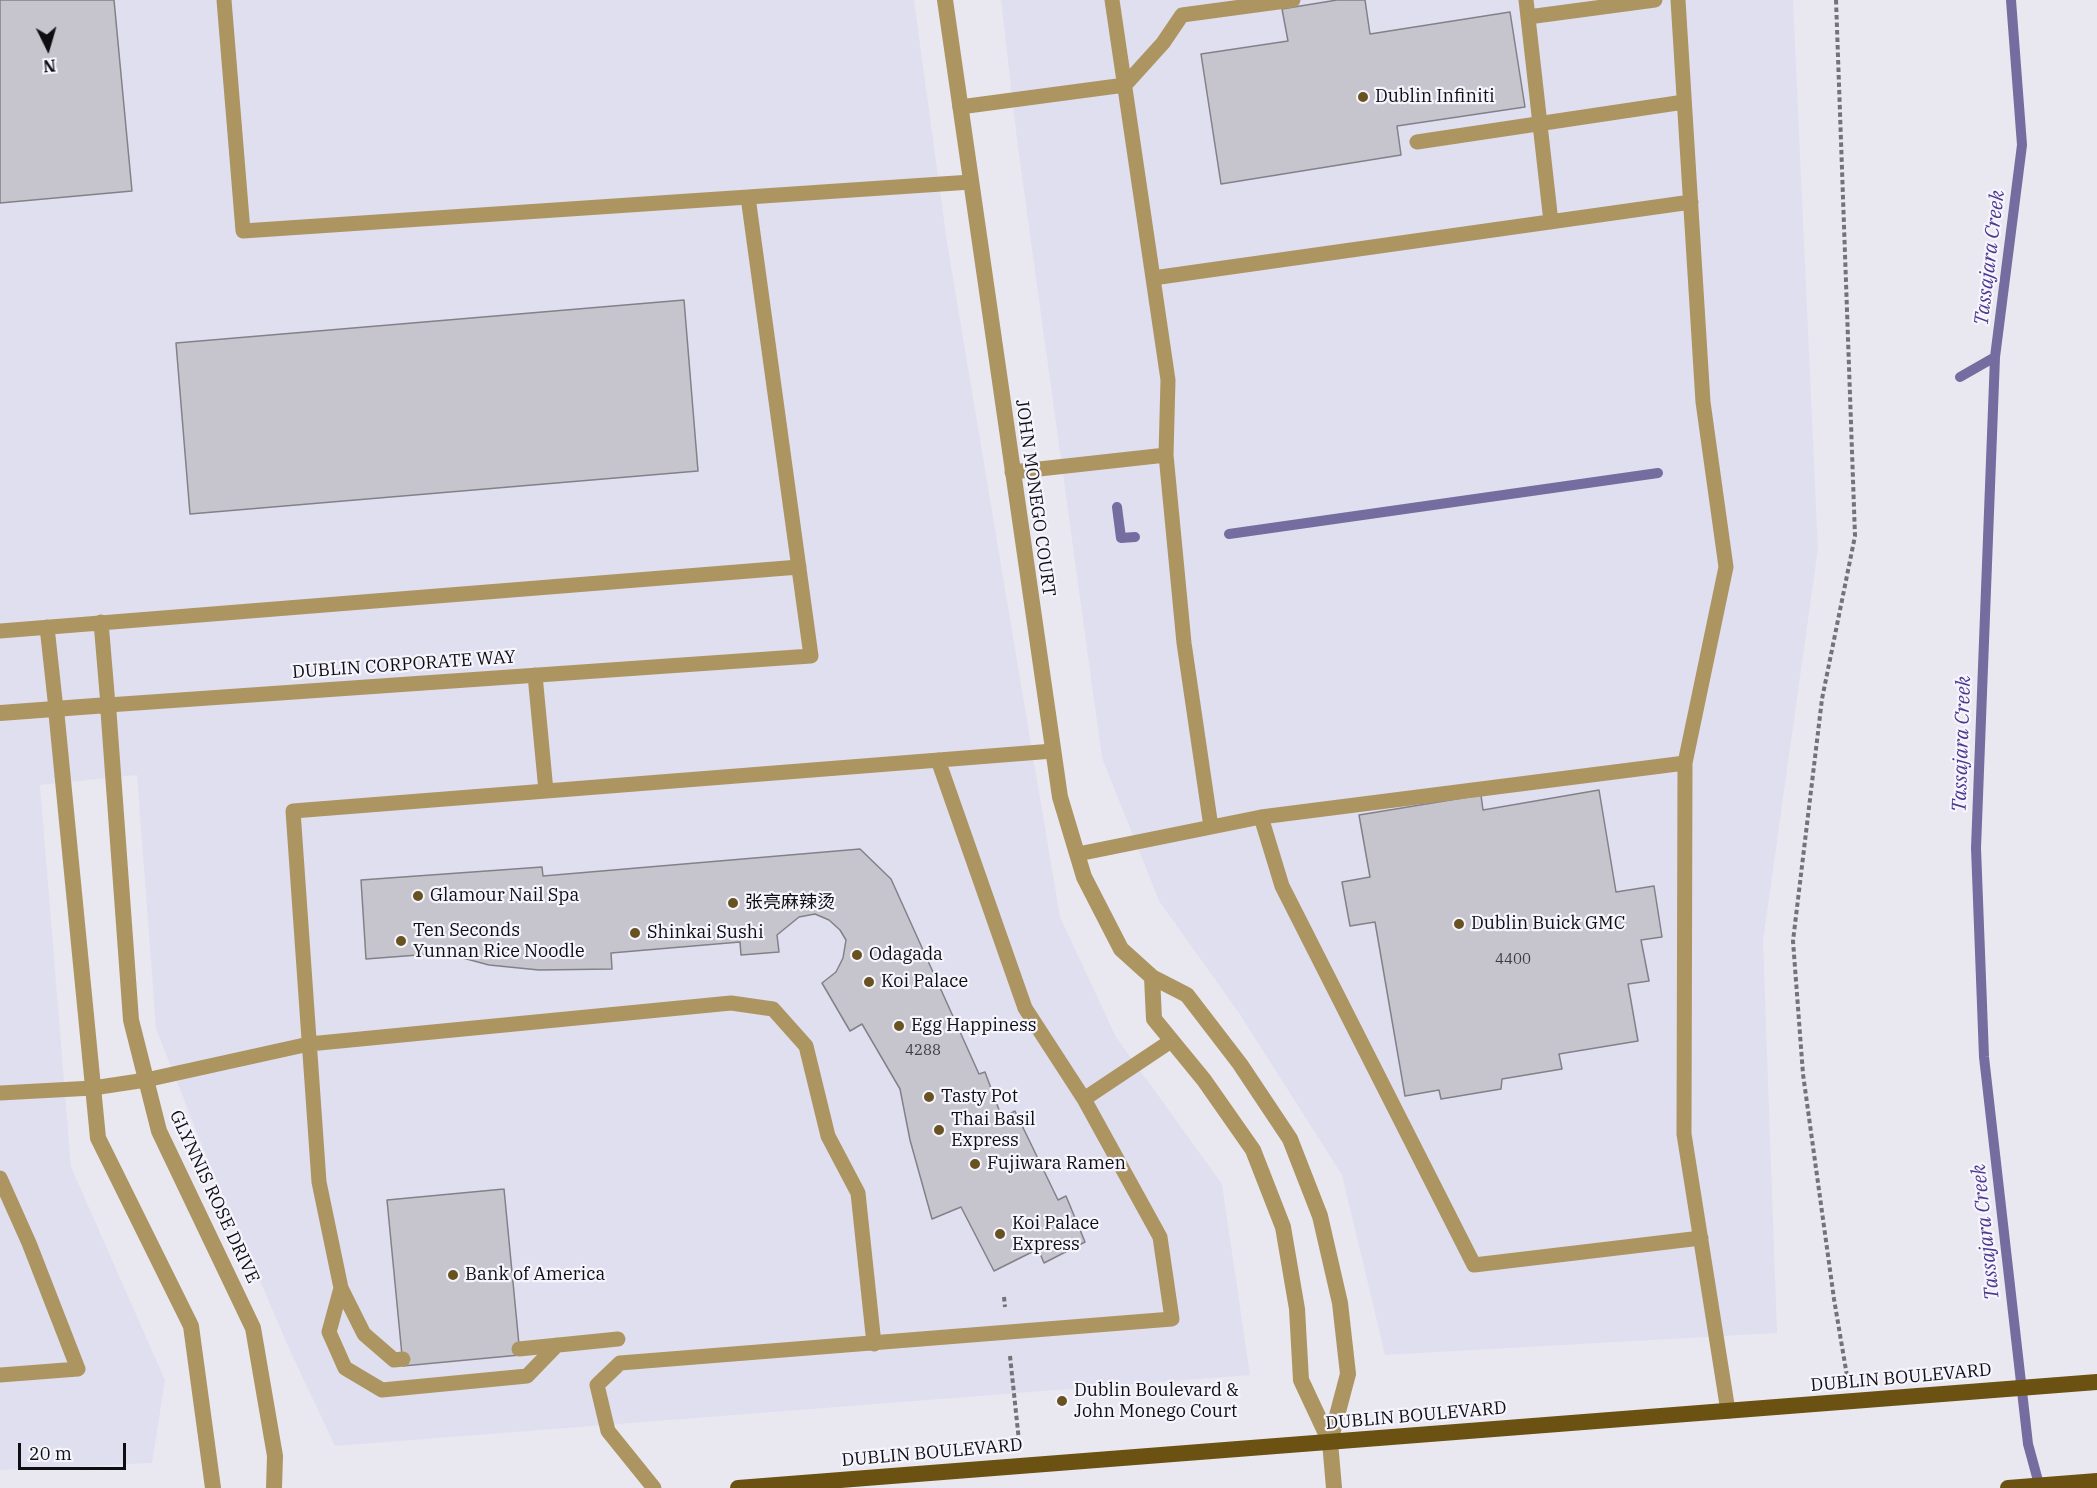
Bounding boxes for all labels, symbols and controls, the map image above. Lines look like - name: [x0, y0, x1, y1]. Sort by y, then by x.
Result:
- north arrow: [18, 18, 78, 78]
- text: N: [42, 55, 57, 76]
- place label: Dublin Infiniti: [1375, 86, 1495, 108]
- marker: Dublin Infiniti: [1356, 90, 1370, 104]
- water label: Tassajara Creek: [1970, 189, 2010, 327]
- street label: JOHN MONEGO COURT: [1010, 398, 1060, 598]
- street label: DUBLIN CORPORATE WAY: [291, 646, 517, 684]
- water label: Tassajara Creek: [1948, 675, 1976, 813]
- place label: Glamour Nail Spa: [430, 885, 579, 907]
- marker: Glamour Nail Spa: [411, 889, 425, 903]
- place label: 张亮麻辣烫: [745, 892, 835, 914]
- marker: 张亮麻辣烫: [726, 896, 740, 910]
- place label: Dublin Buick GMC: [1471, 913, 1625, 935]
- marker: Dublin Buick GMC: [1452, 917, 1466, 931]
- place label: Ten Seconds Yunnan Rice Noodle: [413, 920, 585, 962]
- place label: Shinkai Sushi: [647, 922, 764, 944]
- marker: Shinkai Sushi: [628, 926, 642, 940]
- marker: Ten Seconds Yunnan Rice Noodle: [394, 934, 408, 948]
- place label: Odagada: [869, 944, 943, 966]
- marker: Odagada: [850, 948, 864, 962]
- house number: 4400: [1495, 951, 1531, 969]
- place label: Koi Palace: [881, 971, 968, 993]
- marker: Koi Palace: [862, 975, 876, 989]
- place label: Egg Happiness: [911, 1015, 1036, 1037]
- marker: Egg Happiness: [892, 1019, 906, 1033]
- house number: 4288: [905, 1042, 941, 1060]
- place label: Tasty Pot: [941, 1086, 1018, 1108]
- marker: Tasty Pot: [922, 1090, 936, 1104]
- street label: GLYNNIS ROSE DRIVE: [164, 1107, 264, 1287]
- place label: Thai Basil Express: [951, 1109, 1035, 1152]
- marker: Thai Basil Express: [932, 1123, 946, 1137]
- place label: Fujiwara Ramen: [987, 1153, 1126, 1175]
- marker: Fujiwara Ramen: [968, 1157, 982, 1171]
- water label: Tassajara Creek: [1967, 1163, 2005, 1301]
- place label: Koi Palace Express: [1012, 1213, 1099, 1256]
- marker: Koi Palace Express: [993, 1227, 1007, 1241]
- place label: Bank of America: [465, 1264, 605, 1286]
- marker: Bank of America: [446, 1268, 460, 1282]
- street label: DUBLIN BOULEVARD: [1810, 1359, 1992, 1397]
- place label: Dublin Boulevard & John Monego Court: [1074, 1380, 1239, 1422]
- marker: Dublin Boulevard & John Monego Court: [1055, 1394, 1069, 1408]
- street label: DUBLIN BOULEVARD: [1325, 1397, 1507, 1435]
- scale bar: [21, 1431, 129, 1469]
- street label: DUBLIN BOULEVARD: [841, 1434, 1023, 1472]
- text: 20 m: [29, 1442, 72, 1465]

